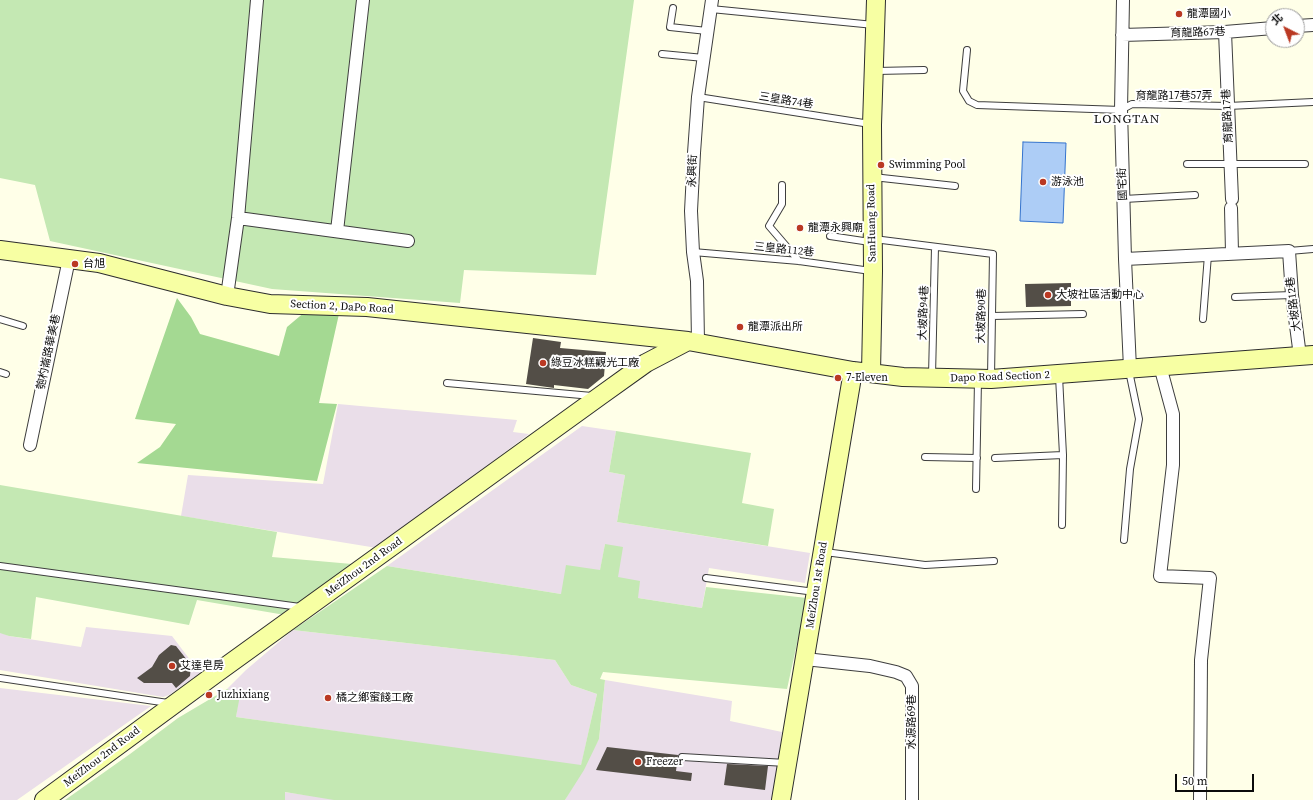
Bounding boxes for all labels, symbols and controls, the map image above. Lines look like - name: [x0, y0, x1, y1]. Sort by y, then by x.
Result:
- place label: 龍潭國小: [1187, 7, 1231, 21]
- north arrow: [1265, 8, 1305, 48]
- marker: 龍潭國小: [1174, 9, 1184, 19]
- text: 北: [1268, 10, 1286, 29]
- street label: 育龍路67巷: [1170, 25, 1226, 41]
- street label: 育龍路17巷: [1220, 88, 1236, 144]
- street label: 育龍路17巷57弄: [1136, 89, 1212, 103]
- street label: 三皇路74巷: [758, 90, 814, 112]
- district label: LONGTAN: [1094, 112, 1160, 128]
- street label: 永興街: [686, 154, 700, 188]
- place label: Swimming Pool: [889, 158, 966, 172]
- marker: Swimming Pool: [876, 160, 886, 170]
- street label: 國宅街: [1116, 167, 1130, 201]
- place label: 游泳池: [1051, 175, 1084, 189]
- marker: 游泳池: [1038, 177, 1048, 187]
- street label: SanHuang Road: [865, 184, 879, 262]
- place label: 龍潭永興廟: [808, 221, 863, 235]
- marker: 龍潭永興廟: [795, 223, 805, 233]
- street label: 三皇路112巷: [753, 240, 815, 260]
- place label: 台旭: [83, 257, 105, 271]
- marker: 台旭: [70, 259, 80, 269]
- street label: 大坡路12巷: [1284, 276, 1304, 332]
- street label: 大坡路94巷: [916, 285, 932, 341]
- street label: 大坡路90巷: [975, 288, 989, 344]
- place label: 大坡社區活動中心: [1056, 288, 1144, 302]
- marker: 大坡社區活動中心: [1043, 290, 1053, 300]
- street label: Section 2, DaPo Road: [290, 298, 394, 316]
- street label: 匏杓崙路華美巷: [35, 313, 63, 391]
- place label: 龍潭派出所: [748, 320, 803, 334]
- marker: 龍潭派出所: [735, 322, 745, 332]
- place label: 綠豆冰糕觀光工廠: [551, 356, 639, 370]
- marker: 綠豆冰糕觀光工廠: [538, 358, 548, 368]
- street label: Dapo Road Section 2: [950, 369, 1050, 385]
- place label: 7-Eleven: [846, 371, 888, 385]
- marker: 7-Eleven: [833, 373, 843, 383]
- street label: MeiZhou 2nd Road: [323, 535, 405, 599]
- street label: MeiZhou 1st Road: [804, 541, 830, 629]
- place label: 艾達皂房: [180, 659, 224, 673]
- marker: 艾達皂房: [167, 661, 177, 671]
- place label: Juzhixiang: [217, 688, 269, 702]
- marker: Juzhixiang: [204, 690, 214, 700]
- place label: 橘之鄉蜜餞工廠: [336, 691, 413, 705]
- marker: 橘之鄉蜜餞工廠: [323, 693, 333, 703]
- street label: 水源路69巷: [905, 695, 919, 749]
- street label: MeiZhou 2nd Road: [61, 724, 143, 790]
- place label: Freezer: [646, 755, 683, 769]
- marker: Freezer: [633, 757, 643, 767]
- scale bar: [1177, 766, 1256, 792]
- text: 50 m: [1182, 773, 1208, 789]

